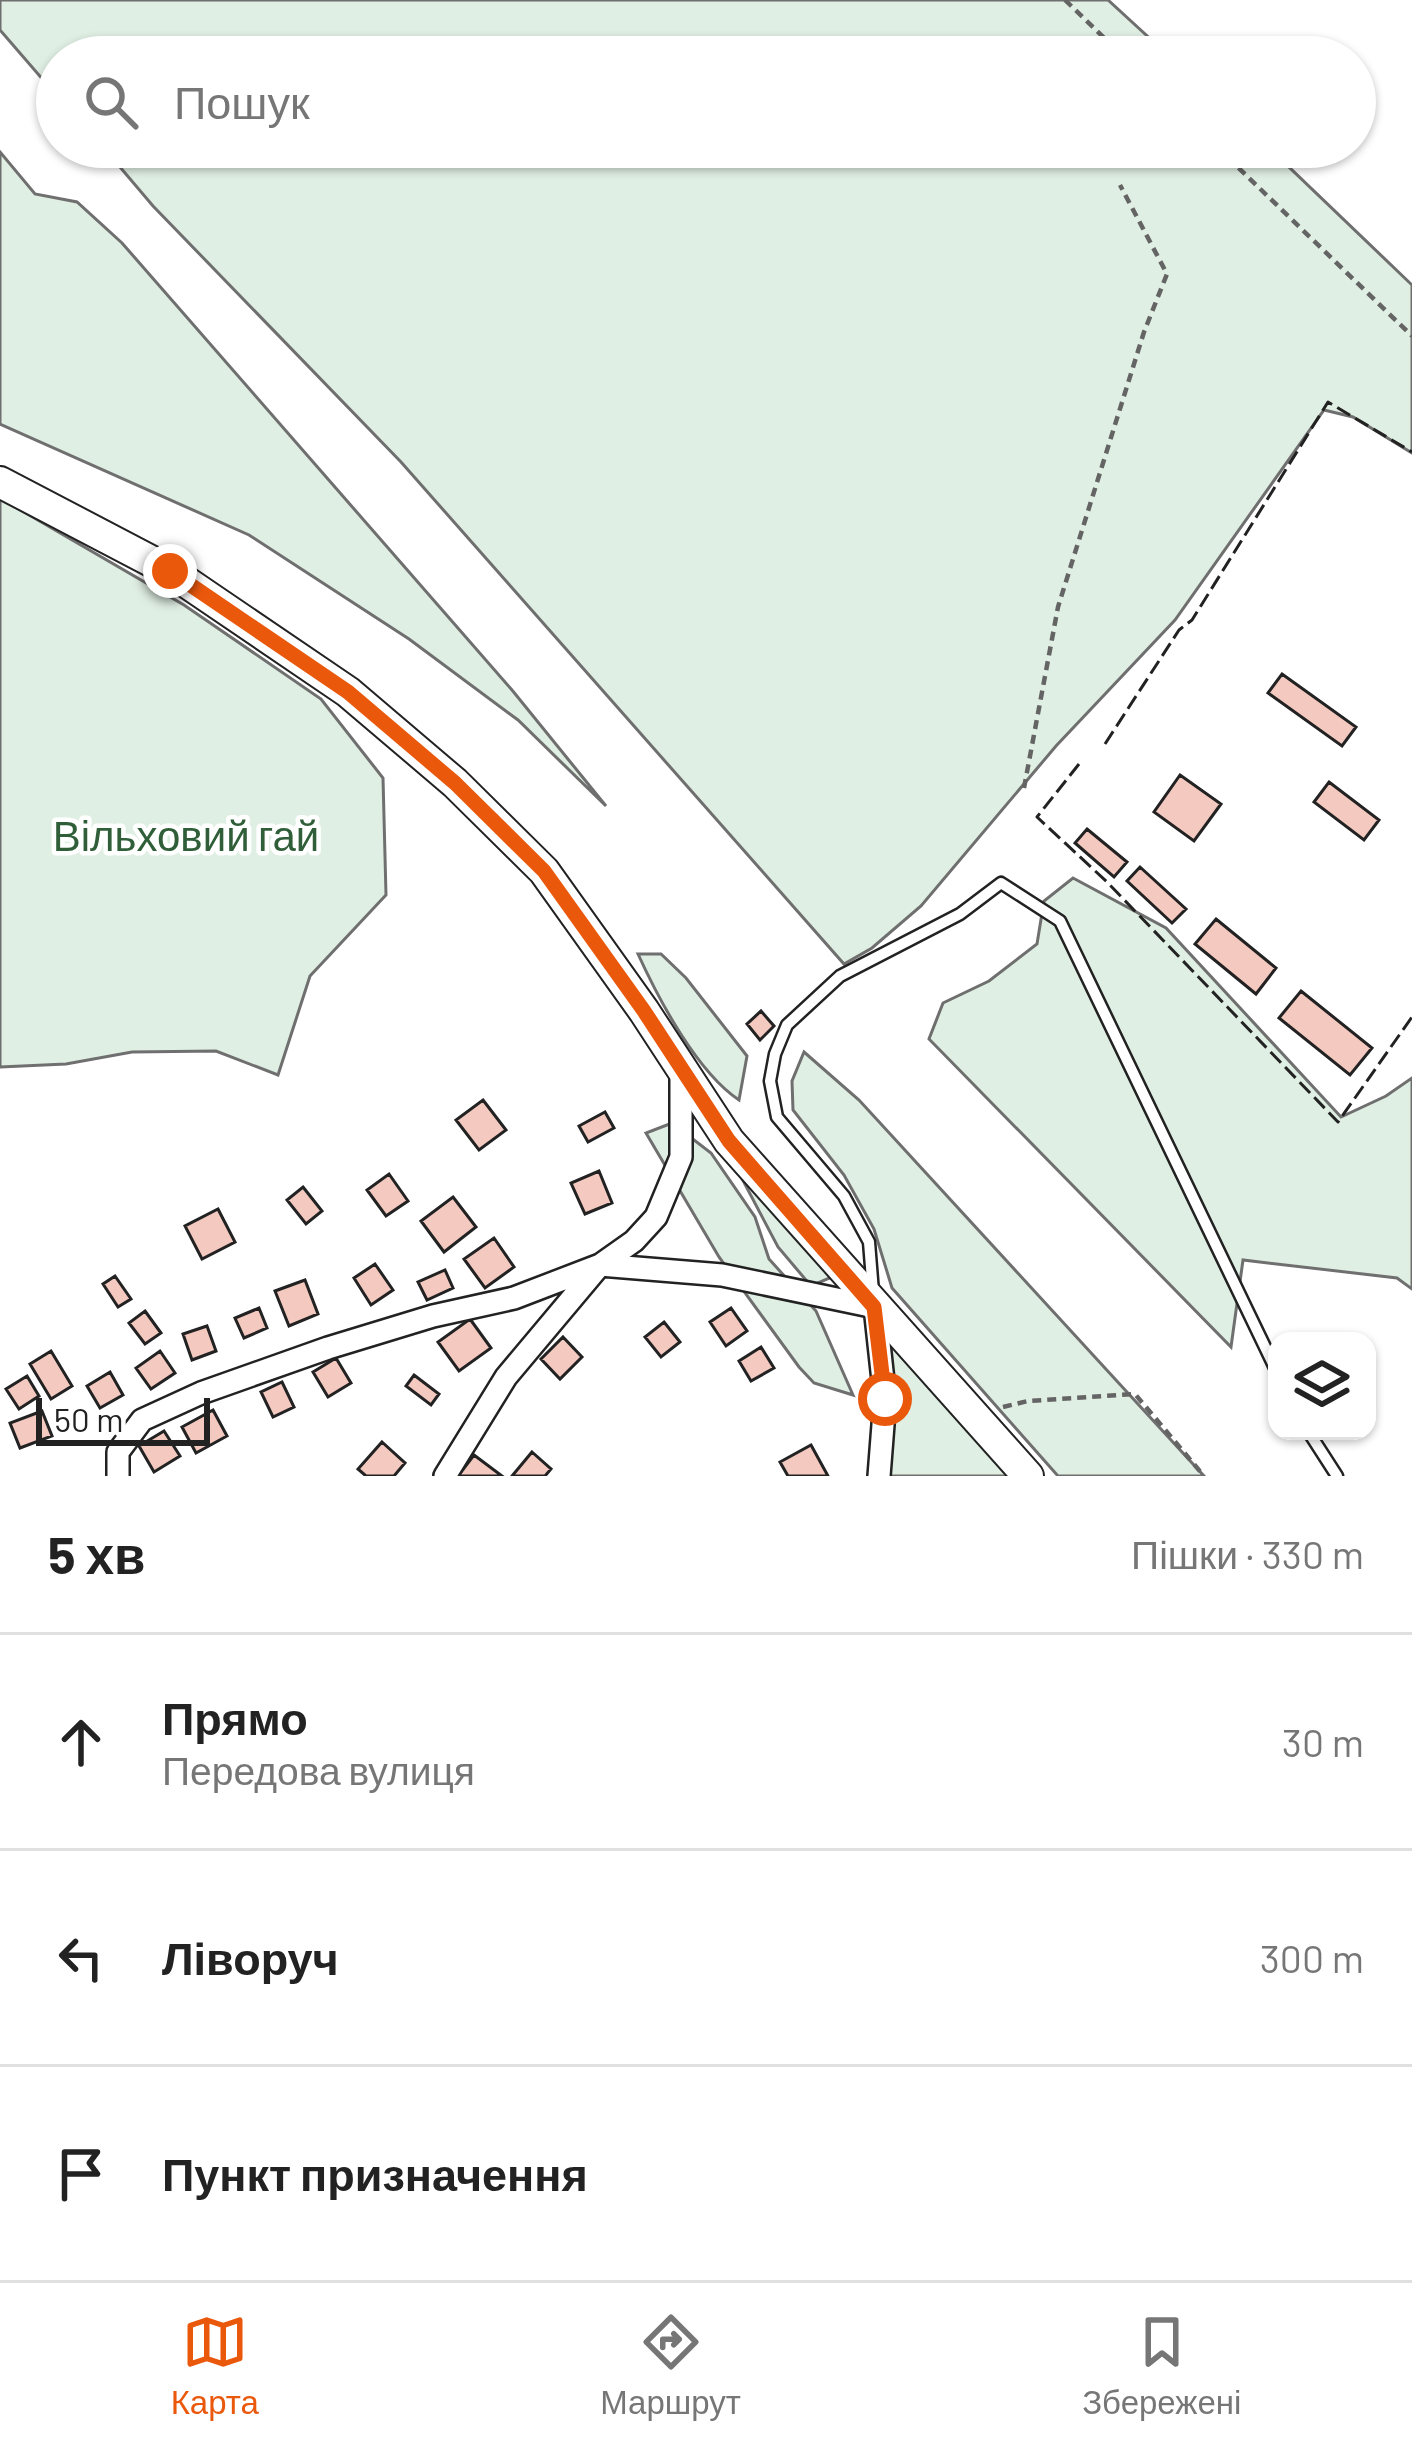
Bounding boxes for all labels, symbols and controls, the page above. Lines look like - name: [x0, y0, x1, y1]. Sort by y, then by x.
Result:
- search box: [36, 36, 1376, 168]
- icon: search: [78, 69, 144, 135]
- text: Пошук: [174, 74, 310, 128]
- route end: [143, 544, 197, 598]
- park label: Вільховий гай: [53, 809, 319, 859]
- map controls: [1268, 1332, 1376, 1440]
- button: layers: [1268, 1332, 1376, 1440]
- route start: [858, 1372, 912, 1426]
- scale bar: [36, 1392, 210, 1445]
- text: 50 m: [54, 1399, 124, 1439]
- text: 5 хв: [48, 1523, 145, 1584]
- text: Пішки · 330 m: [1131, 1530, 1364, 1577]
- text: Прямо: [162, 1690, 308, 1744]
- icon: ahead: [48, 1709, 114, 1775]
- text: 30 m: [1282, 1718, 1364, 1765]
- text: Передова вулиця: [162, 1746, 475, 1793]
- icon: left: [48, 1925, 114, 1991]
- text: Ліворуч: [162, 1930, 339, 1984]
- text: 300 m: [1260, 1934, 1364, 1981]
- icon: arrive: [48, 2141, 114, 2207]
- text: Пункт призначення: [162, 2146, 588, 2200]
- tab: Карта: [171, 2309, 259, 2422]
- tab: Маршрут: [600, 2309, 741, 2422]
- tab: Збережені: [1082, 2309, 1241, 2422]

